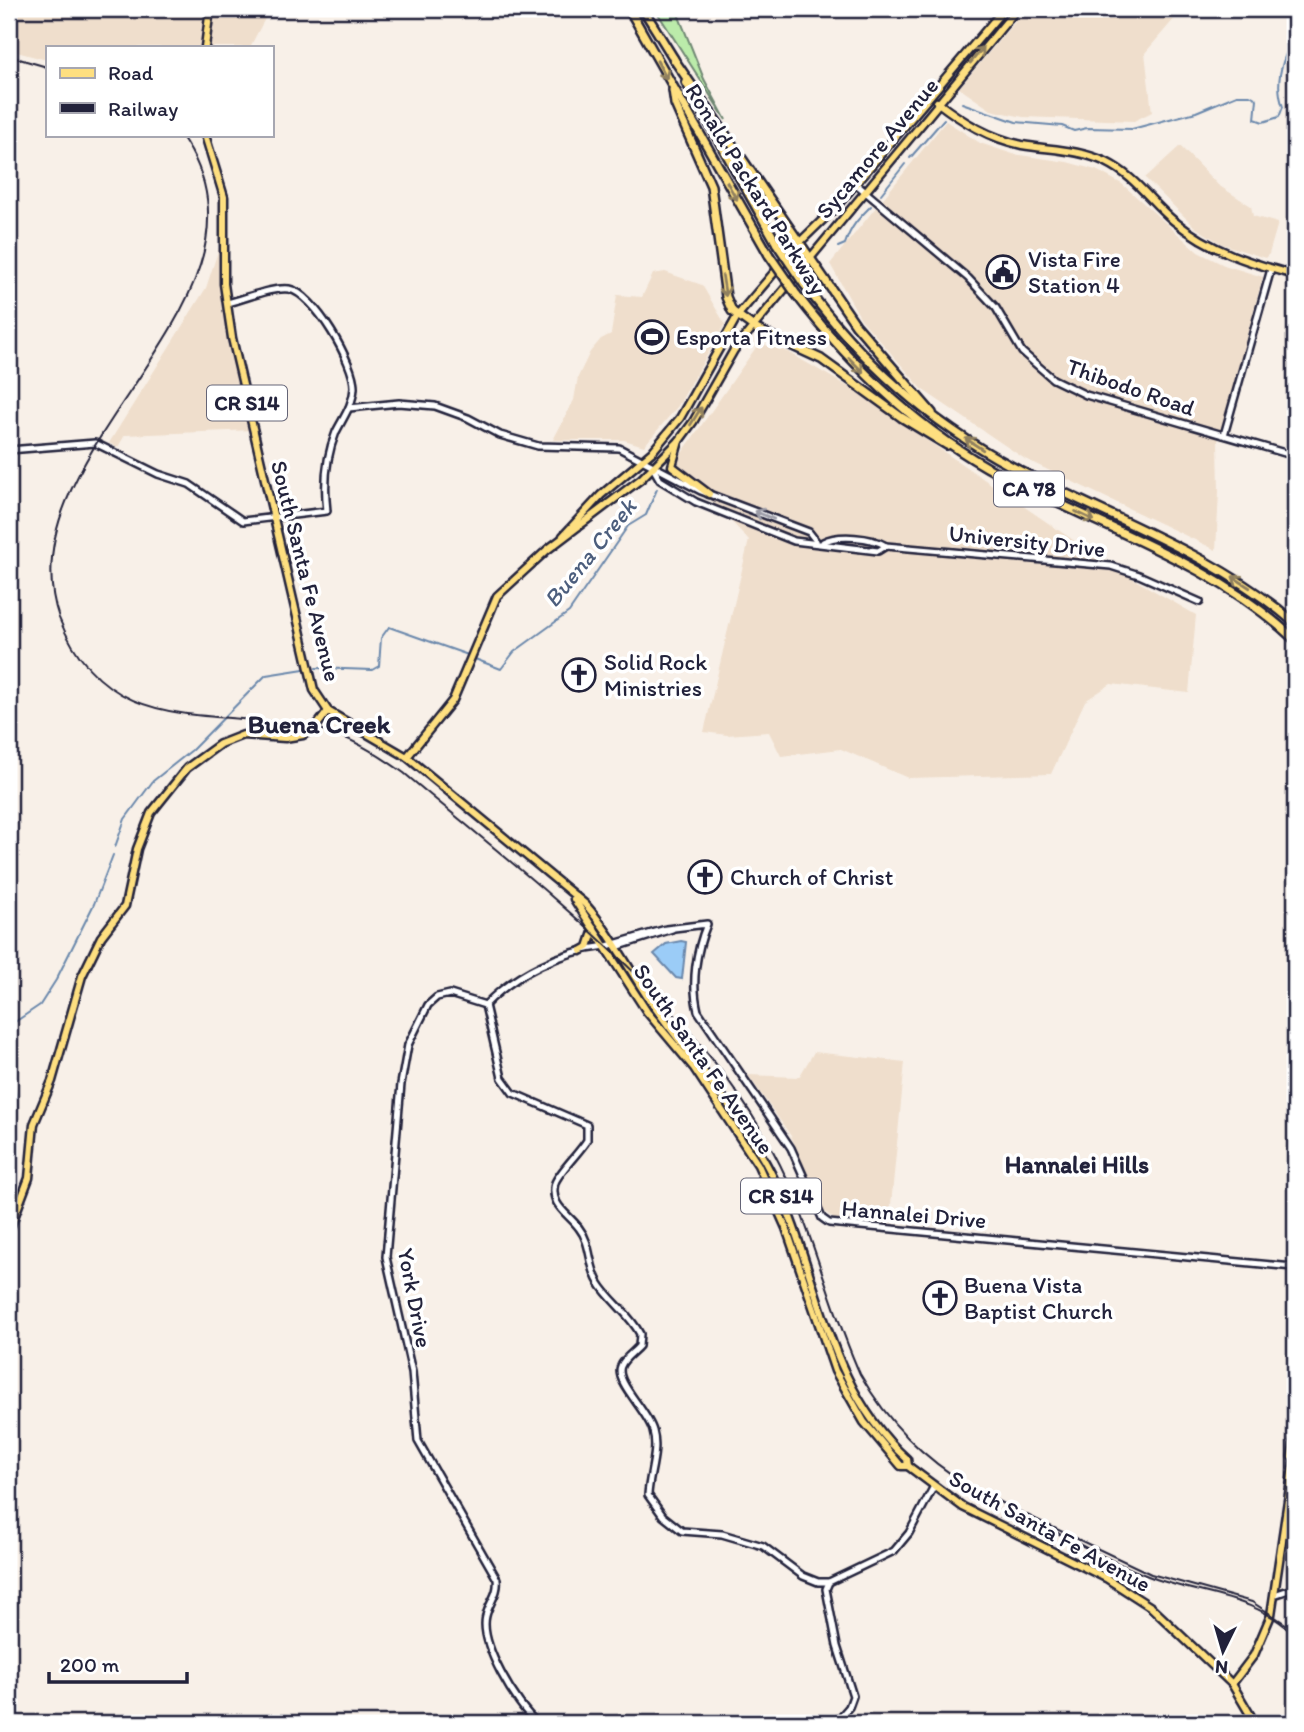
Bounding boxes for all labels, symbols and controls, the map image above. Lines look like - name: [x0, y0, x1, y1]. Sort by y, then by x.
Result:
- legend: [46, 46, 273, 136]
- one-way arrow: [969, 47, 985, 65]
- one-way arrow: [656, 59, 669, 80]
- text: Road: [108, 60, 154, 85]
- street label: Sycamore Avenue: [810, 72, 944, 224]
- street label: Ronald Packard Parkway: [679, 78, 833, 300]
- text: Railway: [108, 96, 178, 121]
- one-way arrow: [725, 181, 739, 201]
- place label: Vista Fire Station 4: [1028, 245, 1121, 299]
- public building icon: Vista Fire Station 4: [984, 253, 1022, 291]
- one-way arrow: [718, 274, 731, 297]
- sports icon: Esporta Fitness: [633, 318, 671, 356]
- place label: Esporta Fitness: [676, 323, 827, 351]
- street label: Thibodo Road: [1063, 352, 1199, 422]
- one-way arrow: [847, 356, 864, 373]
- road number: CR S14: [207, 386, 287, 420]
- one-way arrow: [689, 407, 703, 427]
- one-way arrow: [964, 436, 984, 450]
- street label: South Santa Fe Avenue: [265, 458, 347, 684]
- road number: CA 78: [994, 472, 1064, 506]
- water label: Buena Creek: [537, 491, 643, 613]
- one-way arrow: [754, 508, 776, 521]
- one-way arrow: [1074, 510, 1095, 524]
- street label: University Drive: [947, 519, 1107, 563]
- one-way arrow: [1231, 575, 1251, 589]
- place label: Solid Rock Ministries: [604, 648, 707, 702]
- church icon: Solid Rock Ministries: [560, 656, 598, 694]
- district label: Buena Creek: [248, 708, 391, 740]
- church icon: Church of Christ: [686, 858, 724, 896]
- place label: Church of Christ: [730, 863, 894, 891]
- street label: South Santa Fe Avenue: [628, 958, 780, 1160]
- district label: Hannalei Hills: [1005, 1150, 1149, 1179]
- road number: CR S14: [741, 1178, 821, 1214]
- street label: Hannalei Drive: [841, 1194, 987, 1234]
- street label: York Drive: [392, 1246, 438, 1350]
- place label: Buena Vista Baptist Church: [964, 1271, 1113, 1325]
- church icon: Buena Vista Baptist Church: [921, 1279, 959, 1317]
- street label: South Santa Fe Avenue: [944, 1464, 1156, 1598]
- north arrow: [1188, 1616, 1258, 1686]
- scale bar: [49, 1641, 187, 1685]
- text: 200 m: [60, 1652, 120, 1677]
- text: N: [1214, 1655, 1229, 1679]

